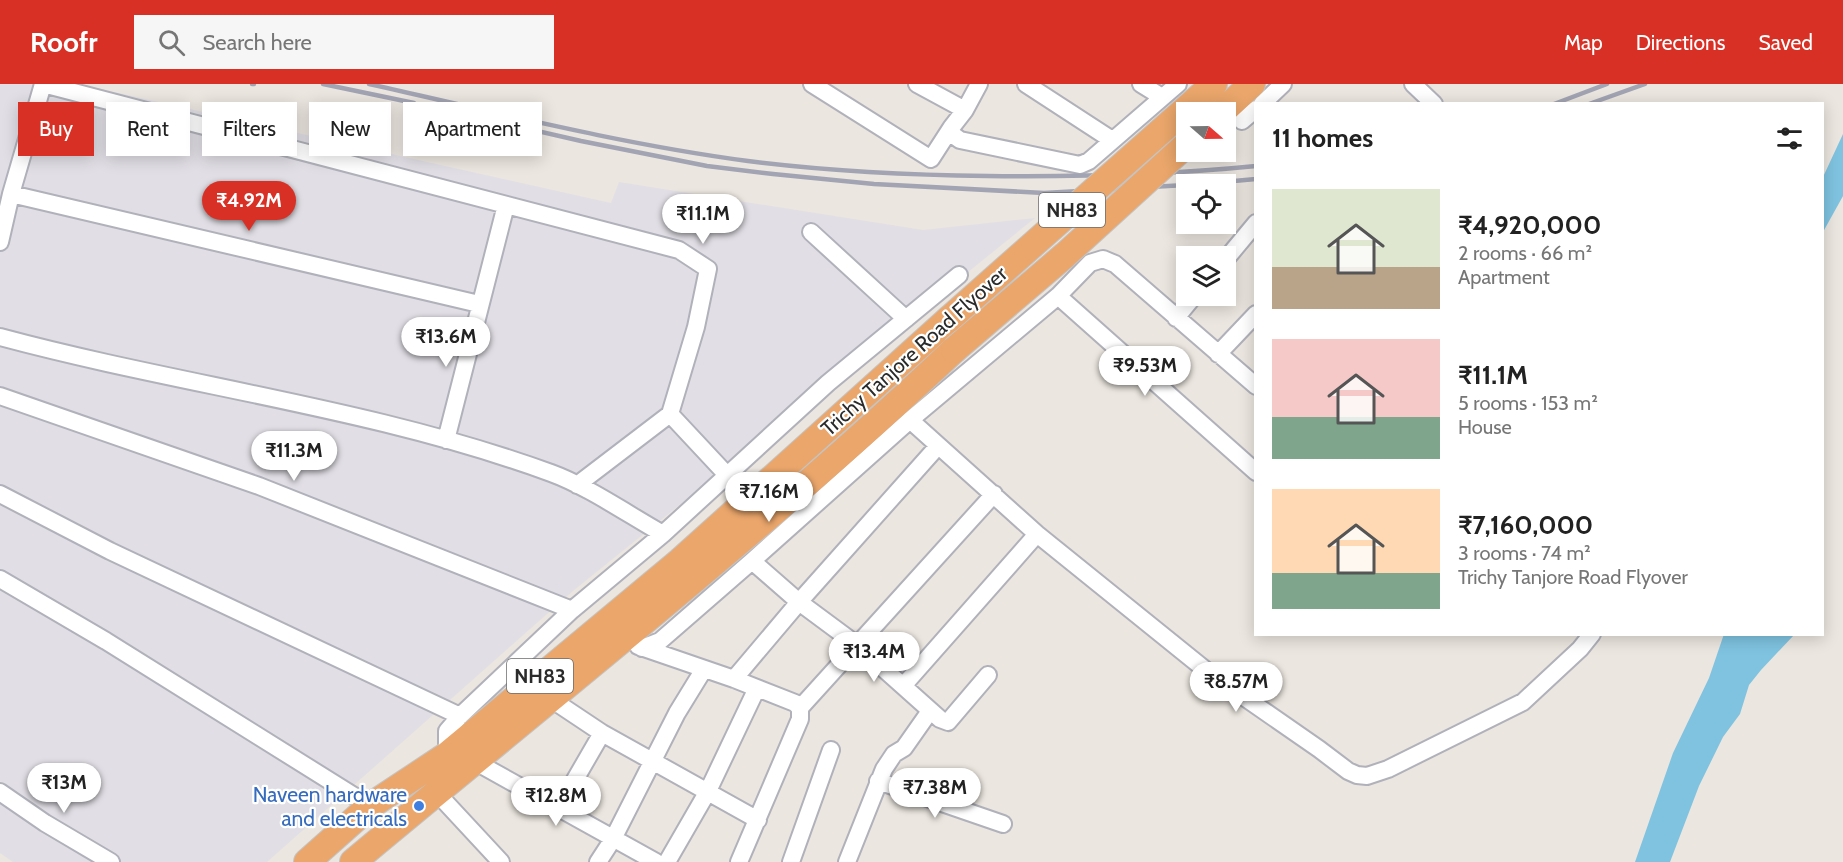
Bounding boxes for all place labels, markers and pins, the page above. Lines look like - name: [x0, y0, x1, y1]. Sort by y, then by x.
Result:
- pin: ₹4.92M: [200, 181, 298, 232]
- pin: ₹11.1M: [654, 194, 752, 245]
- pin: ₹13.6M: [397, 317, 495, 368]
- pin: ₹9.53M: [1096, 346, 1194, 397]
- pin: ₹11.3M: [245, 431, 343, 482]
- pin: ₹7.16M: [720, 472, 818, 523]
- pin: ₹13.4M: [825, 632, 923, 683]
- pin: ₹8.57M: [1187, 662, 1285, 713]
- pin: ₹13M: [28, 763, 100, 814]
- pin: ₹7.38M: [886, 768, 984, 819]
- pin: ₹12.8M: [507, 776, 605, 827]
- place label: Naveen hardware and electricals: [253, 782, 407, 831]
- marker: Naveen hardware and electricals: [412, 799, 426, 813]

